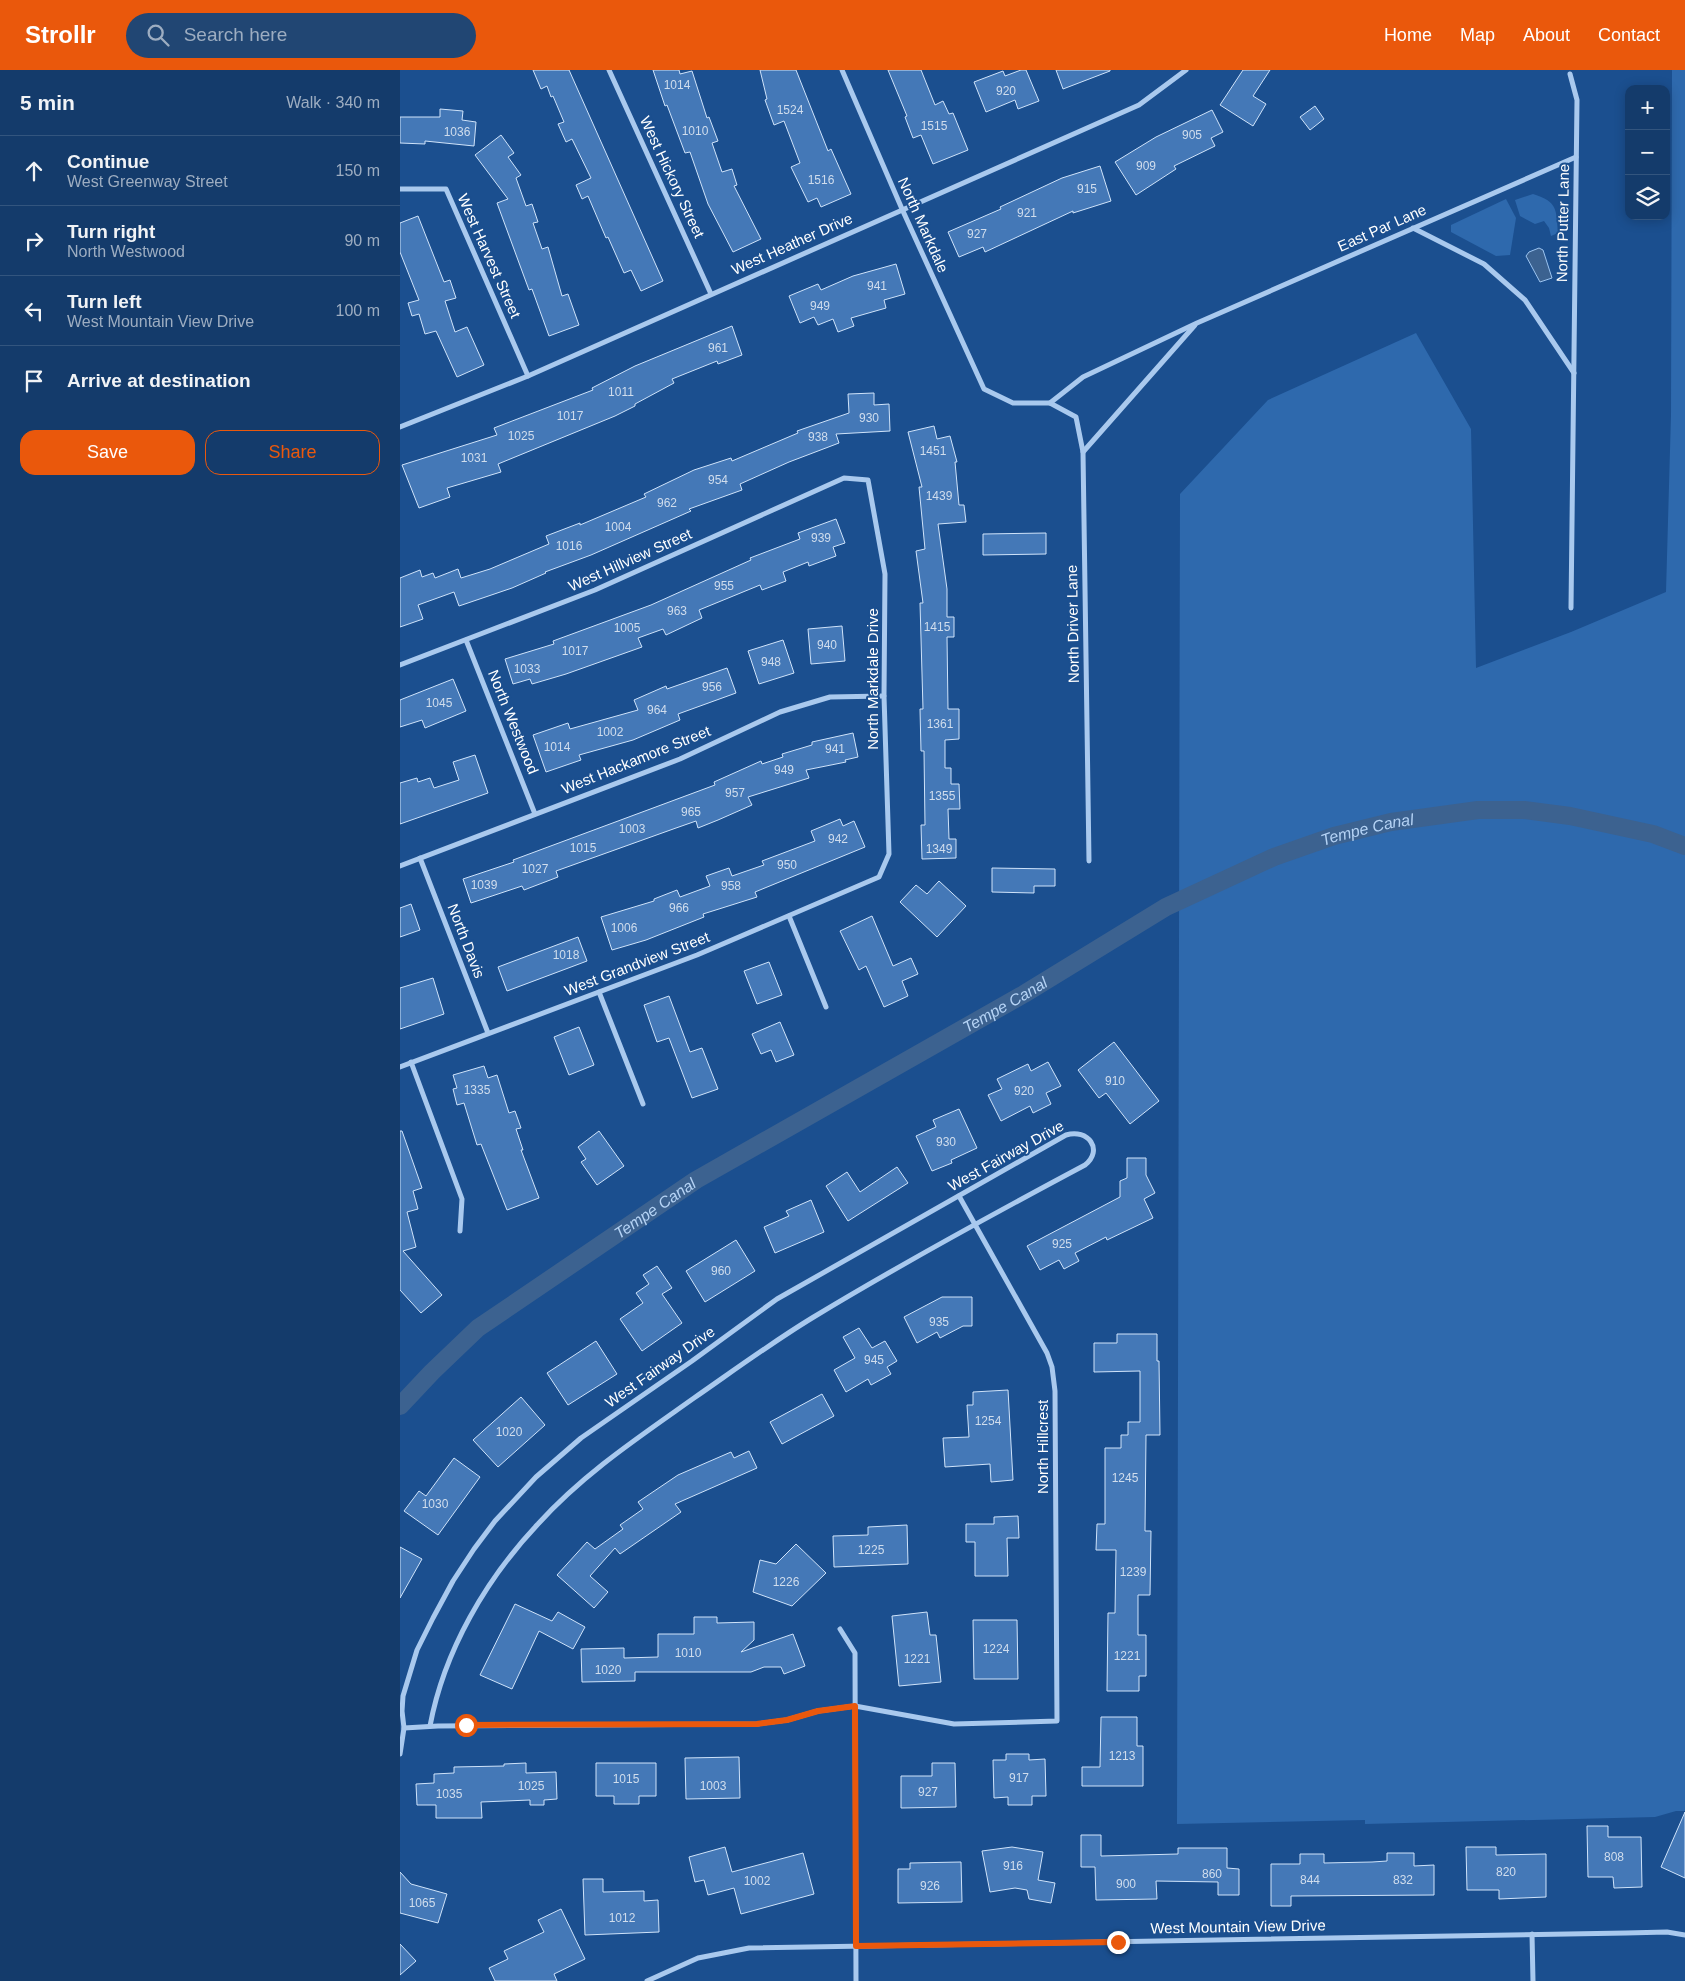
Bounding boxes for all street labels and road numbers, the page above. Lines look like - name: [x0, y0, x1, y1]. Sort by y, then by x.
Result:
- street label: West Hickory Street: [637, 113, 708, 241]
- street label: North Putter Lane: [1553, 164, 1572, 282]
- street label: North Markdale: [895, 174, 952, 275]
- street label: West Harvest Street: [454, 191, 525, 321]
- street label: East Par Lane: [1335, 200, 1429, 255]
- street label: West Heather Drive: [729, 209, 855, 278]
- street label: West Hillview Street: [566, 524, 695, 594]
- street label: North Driver Lane: [1063, 565, 1082, 683]
- street label: North Markdale Drive: [864, 608, 881, 750]
- street label: North Westwood: [485, 667, 542, 776]
- street label: West Hackamore Street: [559, 722, 713, 797]
- street label: North Davis: [444, 901, 488, 980]
- street label: West Grandview Street: [562, 928, 713, 999]
- street label: West Fairway Drive: [945, 1117, 1067, 1194]
- street label: West Fairway Drive: [602, 1322, 718, 1411]
- street label: North Hillcrest: [1034, 1399, 1051, 1494]
- street label: West Mountain View Drive: [1150, 1916, 1326, 1937]

